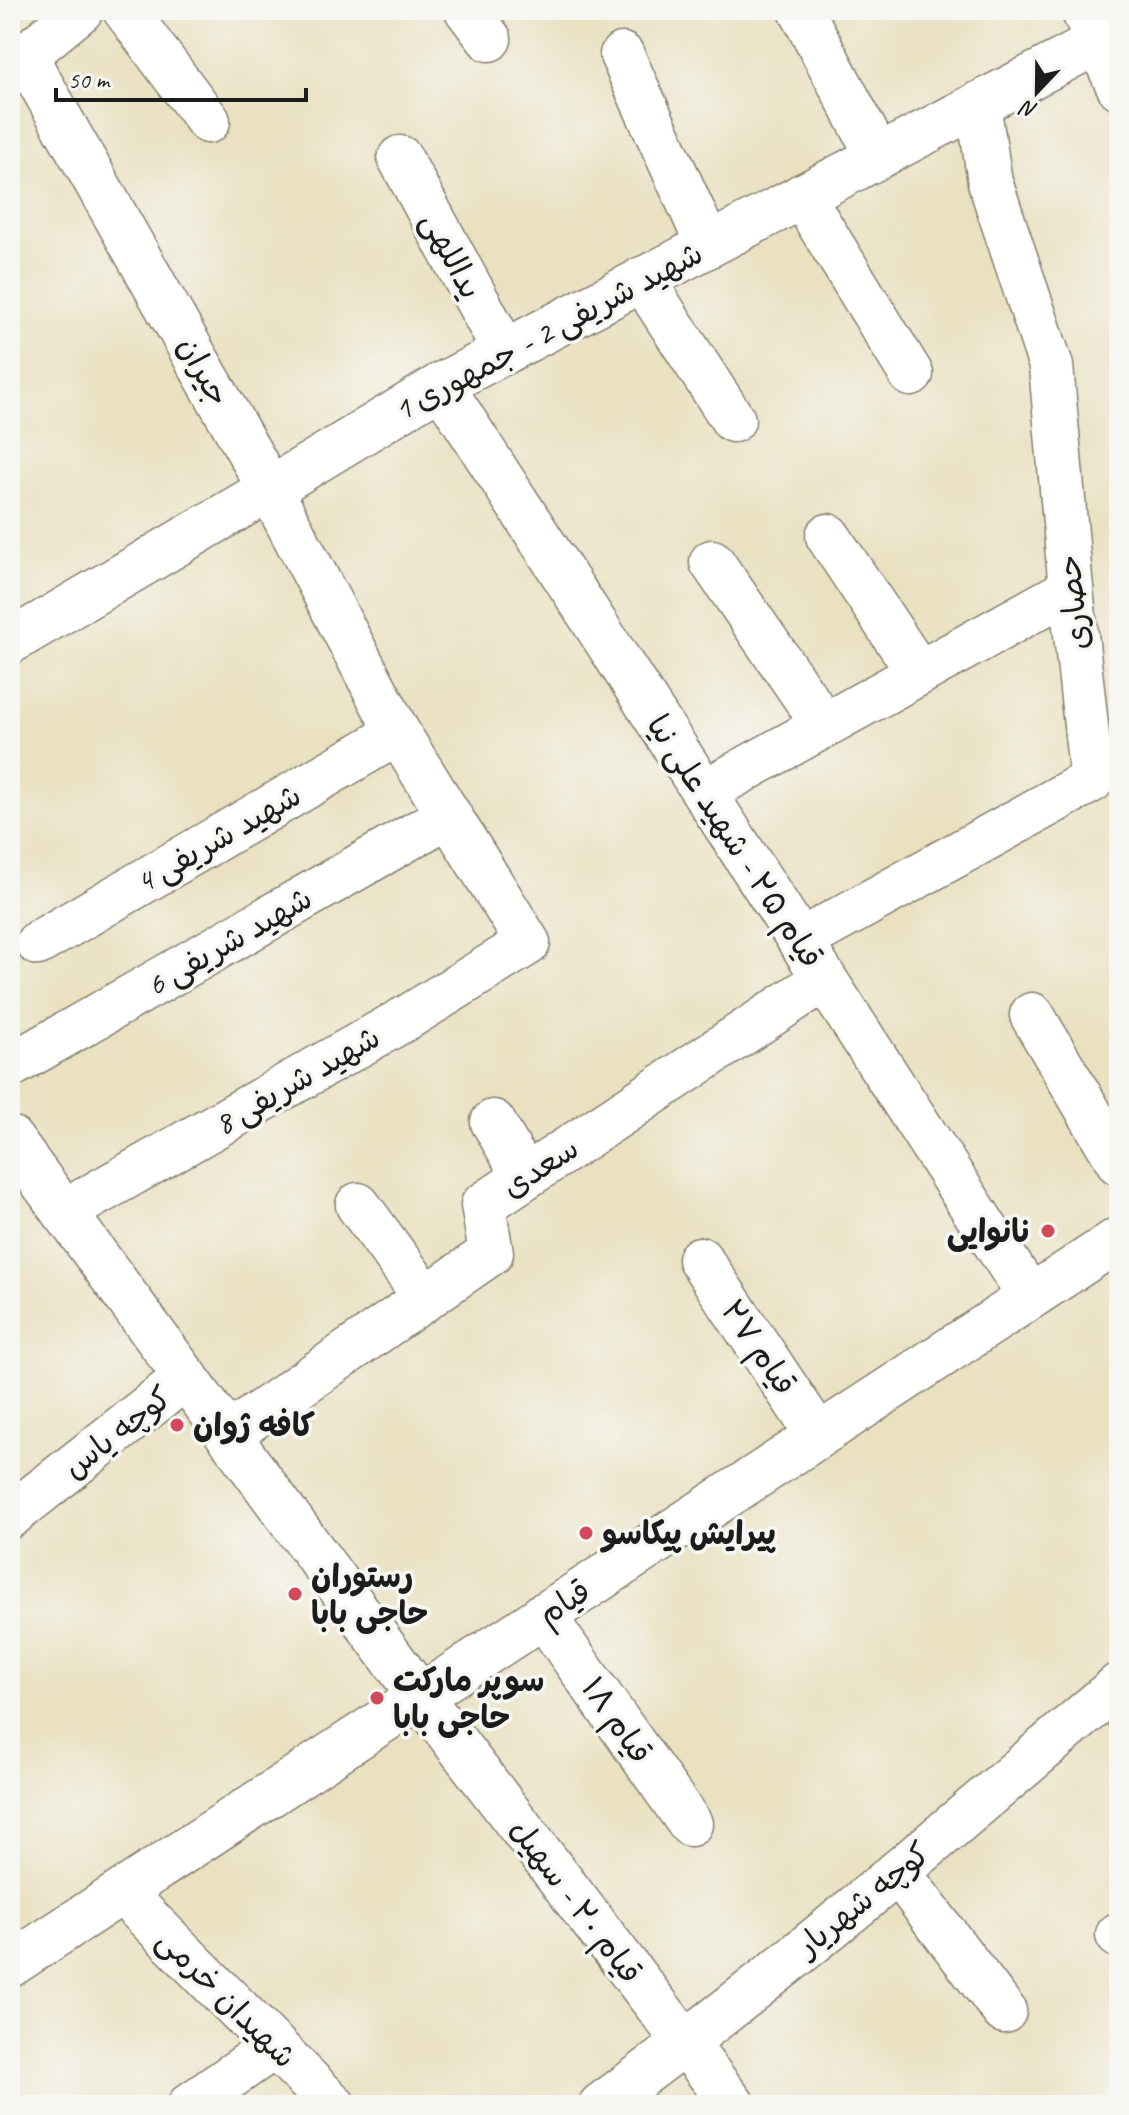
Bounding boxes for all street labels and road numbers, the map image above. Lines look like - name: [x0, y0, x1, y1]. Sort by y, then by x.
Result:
- street label: یداللهی: [412, 205, 491, 306]
- street label: شهید شریفی 2 - جمهوری 1: [387, 233, 710, 430]
- street label: جیران: [168, 329, 239, 413]
- street label: حصاری: [1048, 554, 1099, 652]
- street label: قیام ۲۵ - شهید علی نیا: [635, 707, 832, 977]
- street label: شهید شریفی 4: [128, 775, 308, 902]
- street label: شهید شریفی 6: [139, 878, 319, 1005]
- street label: شهید شریفی 8: [207, 1017, 387, 1144]
- street label: سعدی: [494, 1128, 586, 1207]
- street label: قیام ۲۷: [709, 1292, 805, 1405]
- street label: کوچه یاس: [55, 1377, 180, 1488]
- street label: قیام: [530, 1570, 600, 1637]
- street label: قیام ۱۸: [570, 1669, 661, 1773]
- street label: قیام ۲۰ - سهیل: [498, 1811, 651, 1994]
- street label: کوچه شهریار: [786, 1833, 938, 1968]
- street label: شهیدان خرمی: [148, 1920, 305, 2077]

